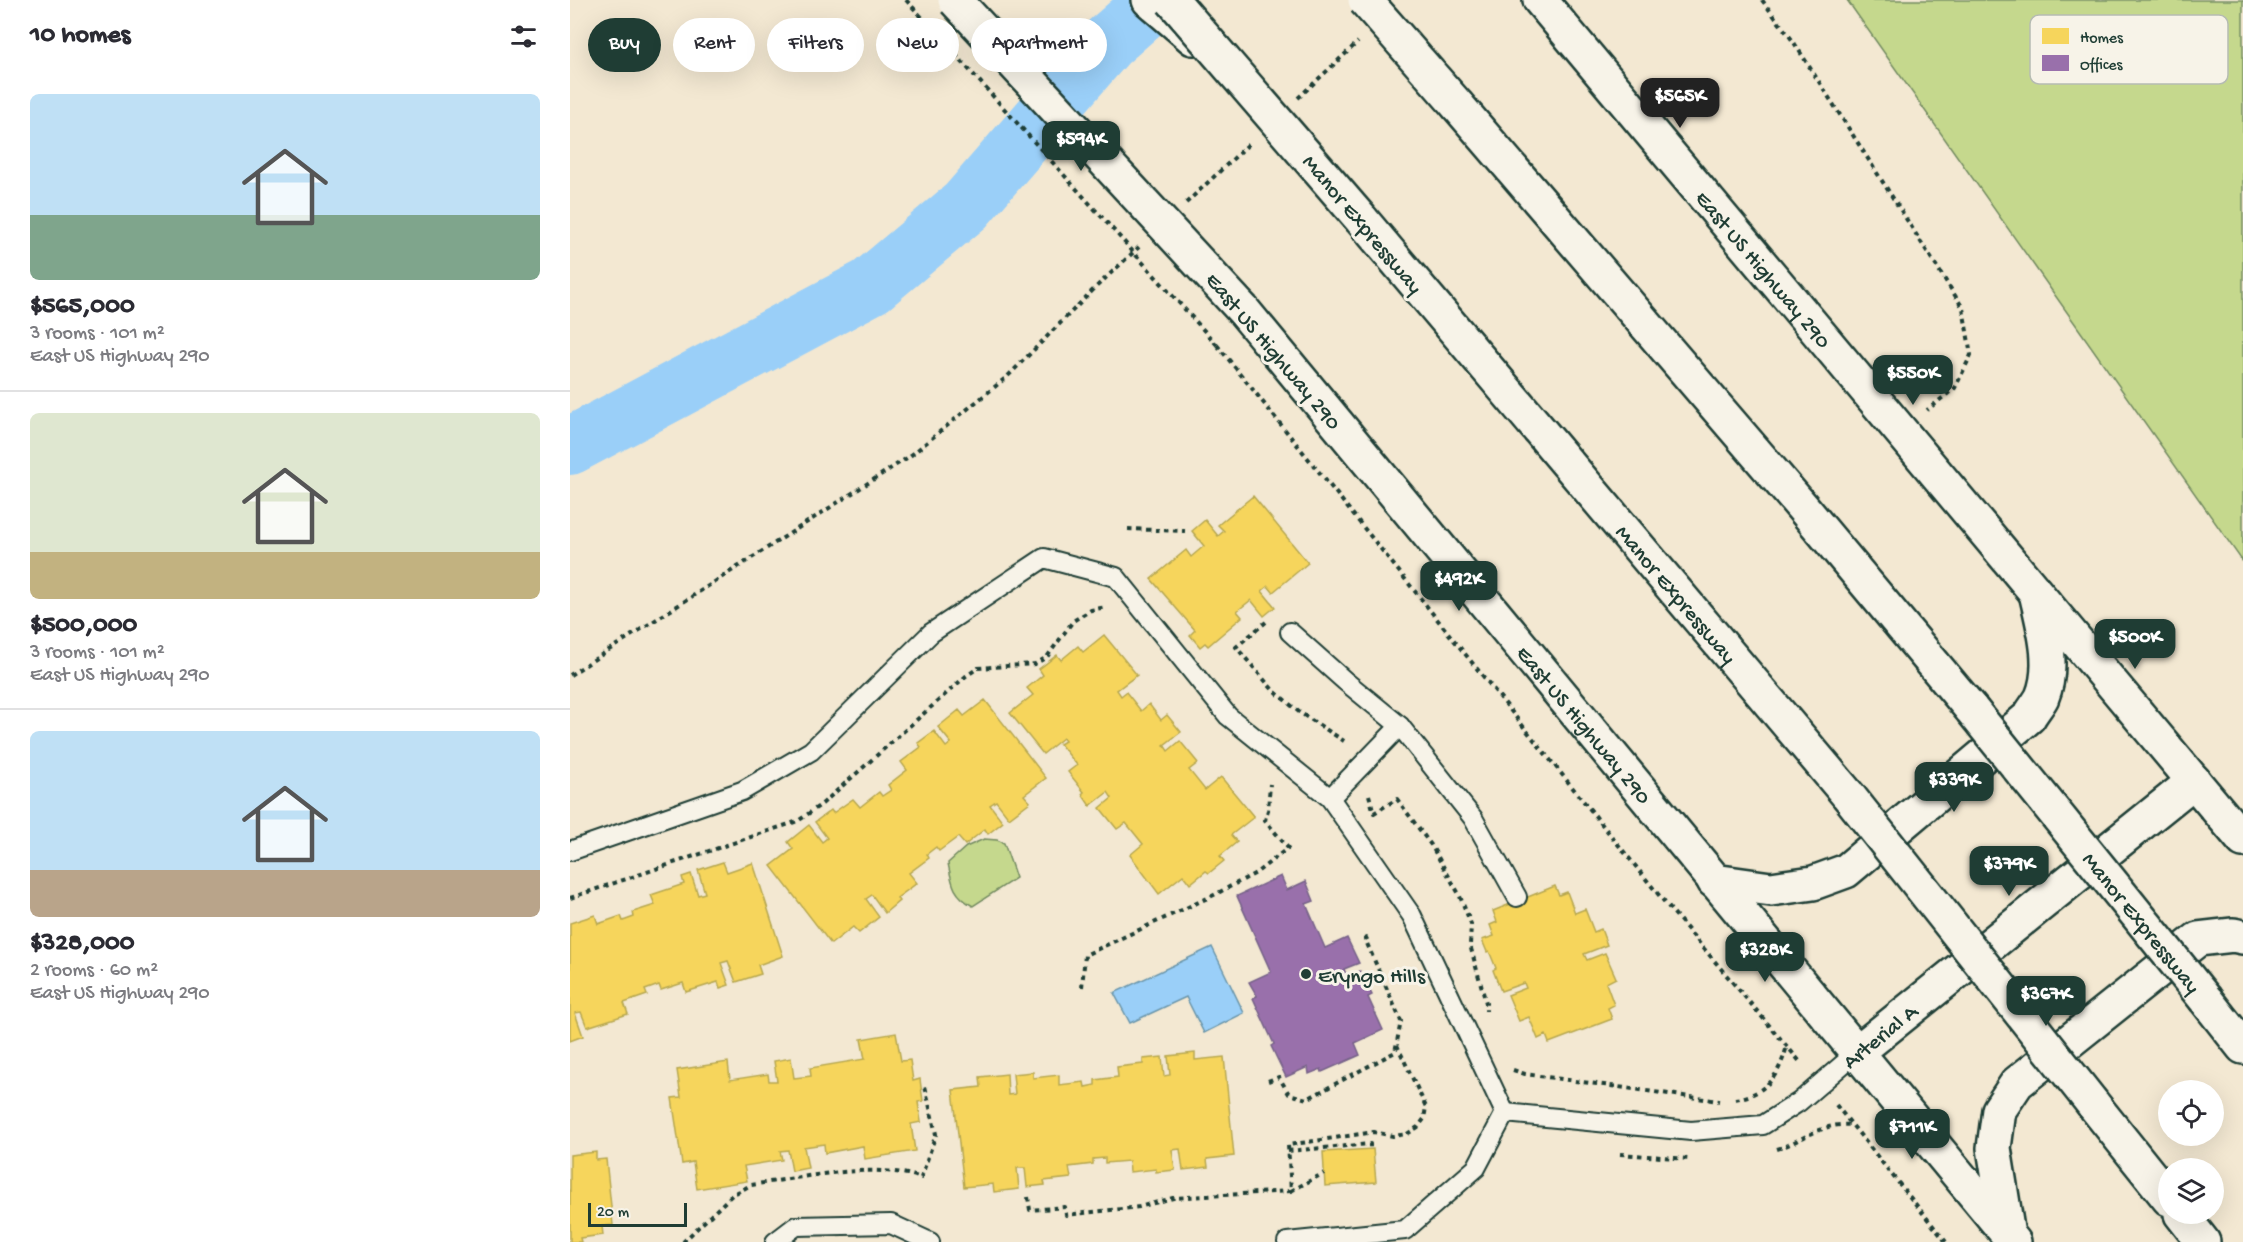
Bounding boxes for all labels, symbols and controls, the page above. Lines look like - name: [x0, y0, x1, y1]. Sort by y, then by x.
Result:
- legend: [2030, 15, 2228, 84]
- chip: Buy: [588, 18, 661, 72]
- chip: Rent: [673, 18, 755, 72]
- chip: Filters: [767, 18, 864, 72]
- chip: New: [876, 18, 959, 72]
- chip: Apartment: [971, 18, 1107, 72]
- icon: filters: [507, 20, 540, 53]
- text: 10 homes: [30, 21, 130, 52]
- text: Homes: [2080, 30, 2124, 49]
- text: Offices: [2080, 57, 2124, 76]
- pin: $565K: [1638, 78, 1722, 129]
- text: $565K: [1654, 86, 1706, 109]
- pin: $594K: [1039, 121, 1123, 172]
- text: $594K: [1056, 129, 1106, 152]
- icon: home: [231, 133, 339, 241]
- street label: Manor Expressway: [1295, 151, 1427, 301]
- street label: East US Highway 290: [1688, 187, 1835, 355]
- street label: East US Highway 290: [1198, 269, 1345, 437]
- text: $565,000: [30, 292, 135, 323]
- text: 3 rooms · 101 m²: [30, 323, 165, 346]
- text: East US Highway 290: [30, 346, 210, 369]
- pin: $550K: [1871, 355, 1955, 406]
- text: $550K: [1887, 363, 1939, 386]
- icon: home: [231, 452, 339, 560]
- street label: Manor Expressway: [1608, 521, 1741, 671]
- pin: $492K: [1417, 561, 1501, 612]
- text: $492K: [1434, 569, 1484, 592]
- text: $500,000: [30, 611, 137, 642]
- pin: $500K: [2093, 619, 2177, 670]
- text: $500K: [2108, 627, 2162, 650]
- text: 3 rooms · 101 m²: [30, 642, 165, 665]
- street label: East US Highway 290: [1509, 642, 1655, 811]
- text: East US Highway 290: [30, 665, 210, 688]
- pin: $339K: [1912, 762, 1996, 813]
- icon: home: [231, 770, 339, 878]
- text: $339K: [1929, 770, 1979, 793]
- pin: $379K: [1967, 846, 2051, 897]
- street label: Manor Expressway: [2075, 848, 2205, 1000]
- text: $379K: [1984, 854, 2034, 877]
- text: $328,000: [30, 929, 135, 960]
- pin: $328K: [1723, 932, 1807, 983]
- text: $328K: [1739, 940, 1791, 963]
- text: 2 rooms · 60 m²: [30, 960, 158, 983]
- place label: Eryngo Hills: [1318, 965, 1426, 991]
- marker: Eryngo Hills: [1299, 967, 1313, 981]
- pin: $367K: [2004, 976, 2088, 1027]
- text: East US Highway 290: [30, 983, 210, 1006]
- text: $367K: [2021, 984, 2071, 1007]
- street label: Arterial A: [1839, 999, 1925, 1076]
- map controls: [2158, 1080, 2224, 1224]
- button: locate: [2158, 1080, 2224, 1146]
- pin: $711K: [1870, 1109, 1954, 1160]
- text: $711K: [1889, 1117, 1935, 1140]
- button: layers: [2158, 1158, 2224, 1224]
- scale bar: [588, 1200, 687, 1228]
- text: 20 m: [597, 1204, 629, 1223]

